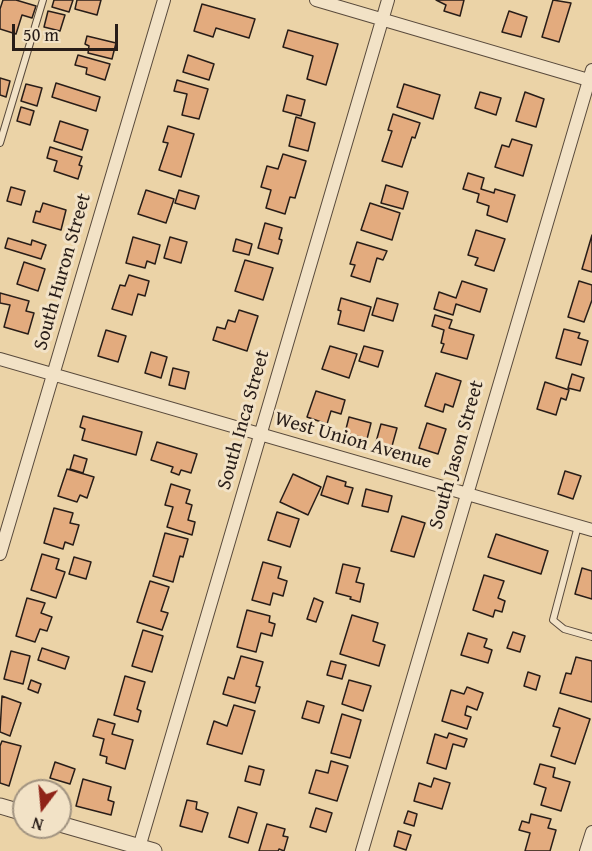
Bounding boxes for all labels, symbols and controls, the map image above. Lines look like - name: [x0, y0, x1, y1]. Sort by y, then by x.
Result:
- scale bar: [15, 12, 122, 50]
- text: 50 m: [23, 21, 59, 48]
- street label: South Huron Street: [29, 191, 97, 353]
- street label: South Inca Street: [213, 347, 275, 493]
- street label: South Jason Street: [424, 378, 490, 532]
- street label: West Union Avenue: [272, 407, 434, 475]
- north arrow: [12, 779, 72, 839]
- text: N: [29, 811, 46, 837]

